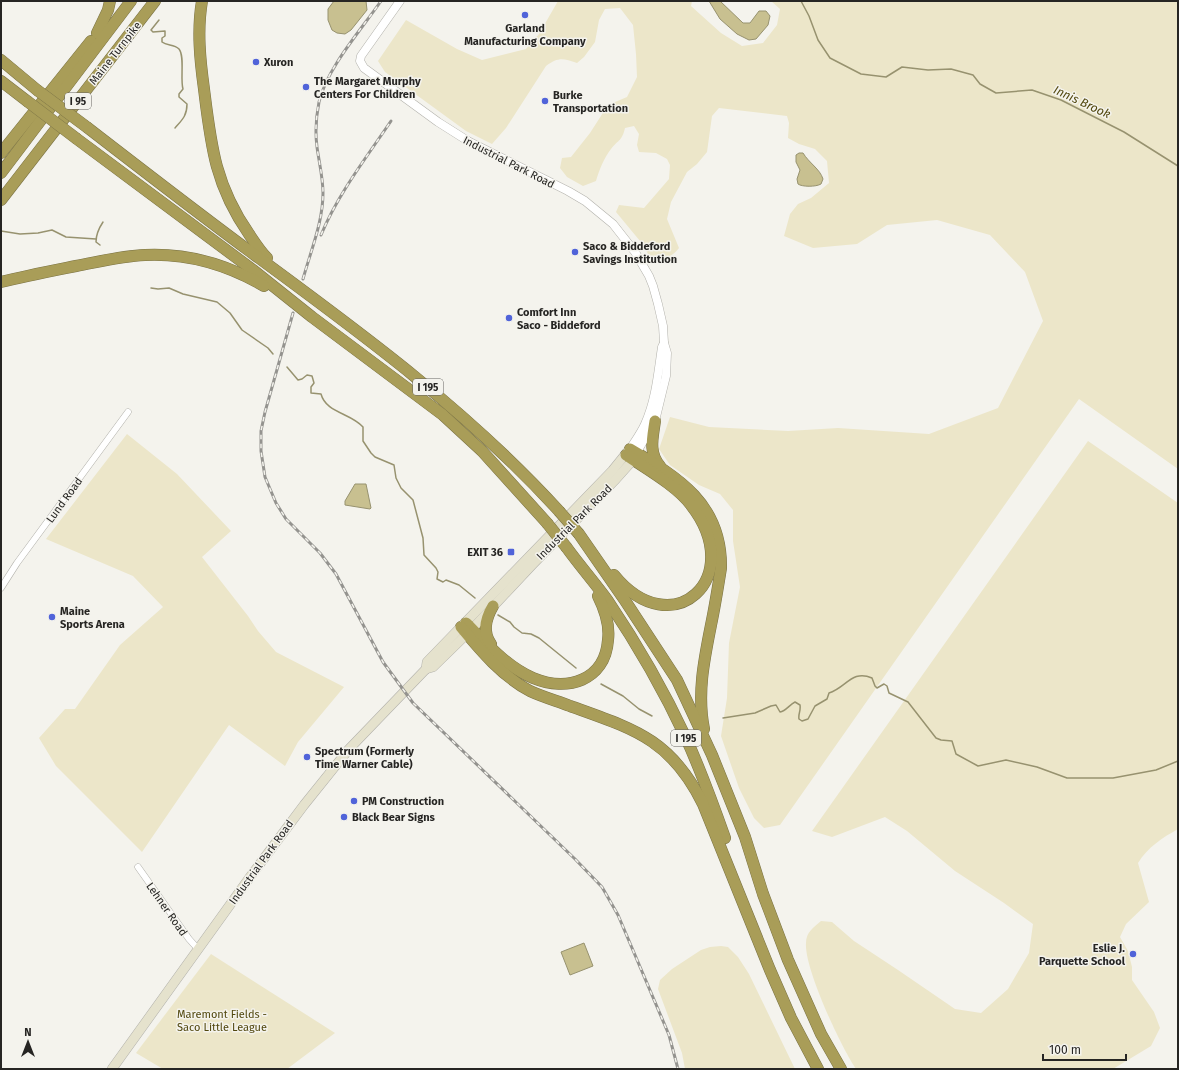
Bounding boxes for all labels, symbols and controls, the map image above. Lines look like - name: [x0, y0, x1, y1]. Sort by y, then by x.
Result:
- marker: Garland Manufacturing Company: [520, 10, 530, 20]
- street label: Maine Turnpike: [87, 19, 144, 87]
- place label: Garland Manufacturing Company: [464, 22, 586, 48]
- place label: Xuron: [263, 56, 293, 69]
- marker: Xuron: [251, 57, 261, 67]
- place label: The Margaret Murphy Centers For Children: [314, 75, 421, 101]
- marker: The Margaret Murphy Centers For Children: [301, 82, 311, 92]
- water label: Innis Brook: [1051, 83, 1113, 121]
- place label: Burke Transportation: [553, 89, 628, 115]
- road number: I 95: [65, 93, 91, 109]
- marker: Burke Transportation: [540, 96, 550, 106]
- street label: Industrial Park Road: [461, 134, 557, 191]
- place label: Saco & Biddeford Savings Institution: [583, 240, 677, 266]
- marker: Saco & Biddeford Savings Institution: [570, 247, 580, 257]
- place label: Comfort Inn Saco - Biddeford: [517, 306, 601, 332]
- marker: Comfort Inn Saco - Biddeford: [504, 313, 514, 323]
- road number: I 195: [413, 379, 443, 395]
- street label: Lund Road: [44, 475, 85, 526]
- street label: Industrial Park Road: [534, 482, 615, 563]
- place label: EXIT 36: [467, 546, 503, 559]
- marker: EXIT 36: [506, 547, 516, 557]
- place label: Maine Sports Arena: [60, 605, 125, 631]
- marker: Maine Sports Arena: [47, 612, 57, 622]
- road number: I 195: [671, 730, 701, 746]
- place label: Spectrum (Formerly Time Warner Cable): [315, 745, 414, 771]
- marker: Spectrum (Formerly Time Warner Cable): [302, 752, 312, 762]
- place label: PM Construction: [362, 795, 444, 808]
- marker: PM Construction: [349, 796, 359, 806]
- place label: Black Bear Signs: [352, 811, 436, 824]
- marker: Black Bear Signs: [339, 812, 349, 822]
- street label: Industrial Park Road: [226, 818, 296, 907]
- street label: Lehner Road: [143, 880, 190, 939]
- place label: Eslie J. Parquette School: [1039, 942, 1126, 968]
- marker: Eslie J. Parquette School: [1128, 949, 1138, 959]
- park label: Maremont Fields - Saco Little League: [177, 1008, 267, 1034]
- north arrow: [8, 1022, 48, 1062]
- text: N: [24, 1026, 32, 1039]
- scale bar: [1043, 1036, 1126, 1062]
- text: 100 m: [1049, 1043, 1081, 1057]

